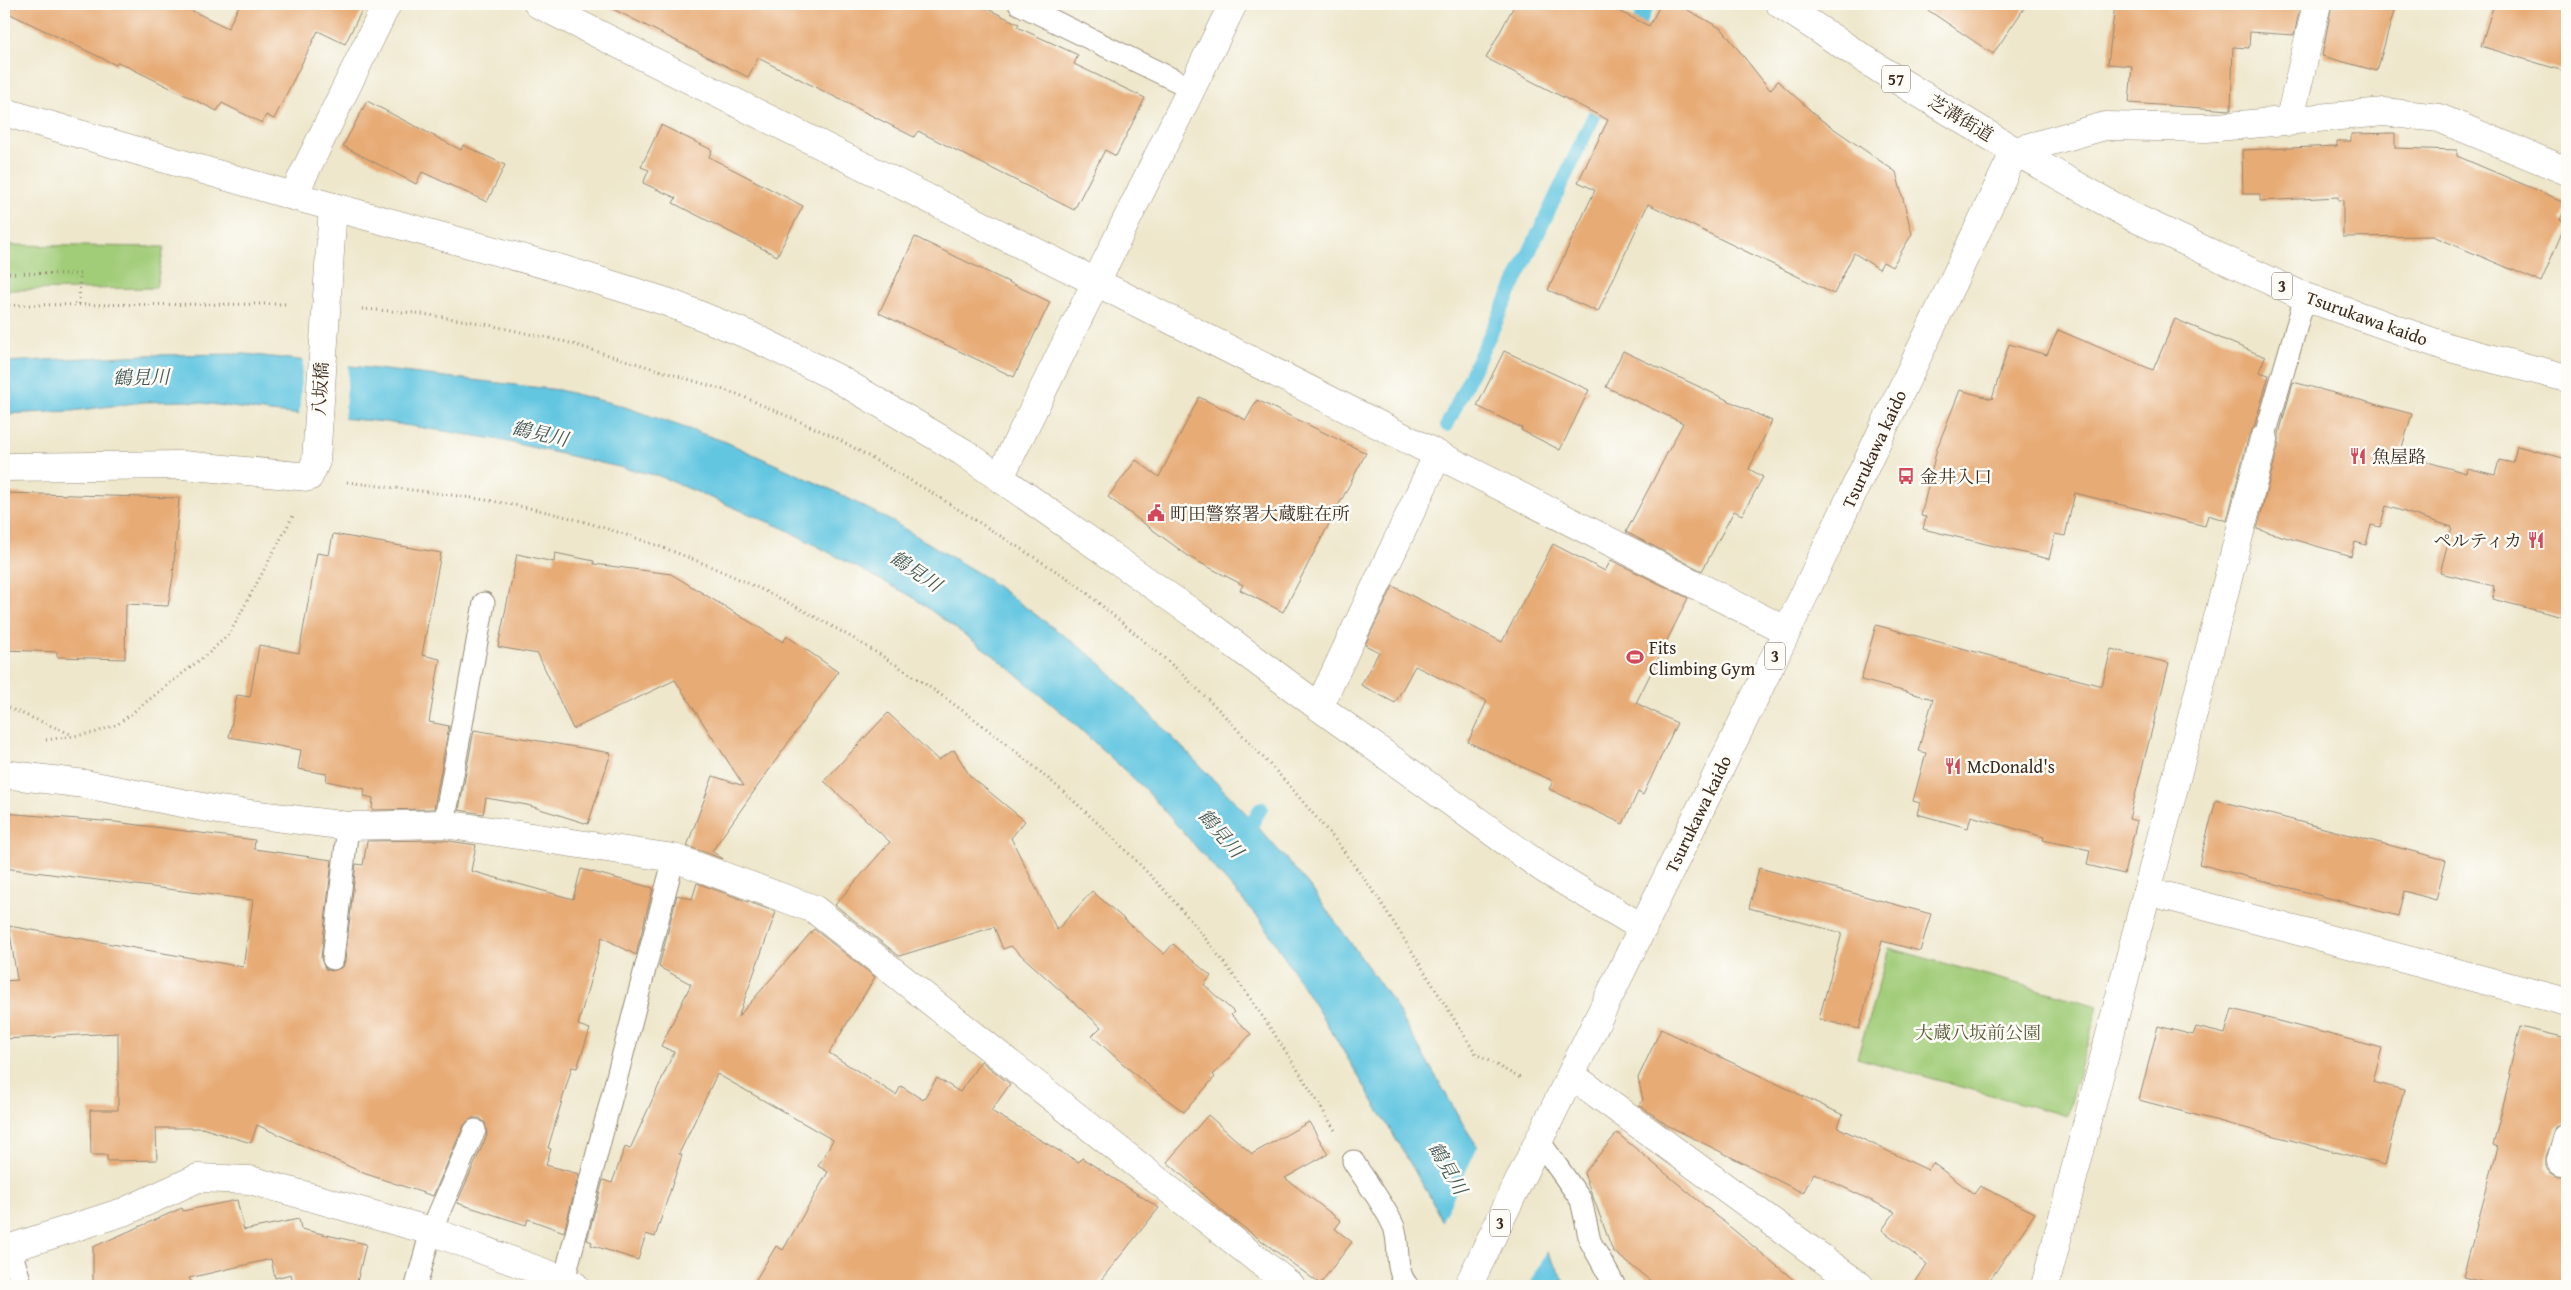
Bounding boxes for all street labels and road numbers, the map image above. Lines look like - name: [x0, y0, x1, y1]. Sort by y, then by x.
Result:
- road number: 57: [1882, 66, 1910, 92]
- street label: 芝溝街道: [1923, 88, 1999, 148]
- road number: 3: [2272, 272, 2292, 300]
- street label: Tsurukawa kaido: [2302, 283, 2432, 353]
- street label: 八坂橋: [305, 361, 335, 417]
- street label: Tsurukawa kaido: [1835, 385, 1913, 513]
- road number: 3: [1765, 642, 1785, 669]
- street label: Tsurukawa kaido: [1658, 751, 1738, 877]
- road number: 3: [1490, 1210, 1510, 1236]

